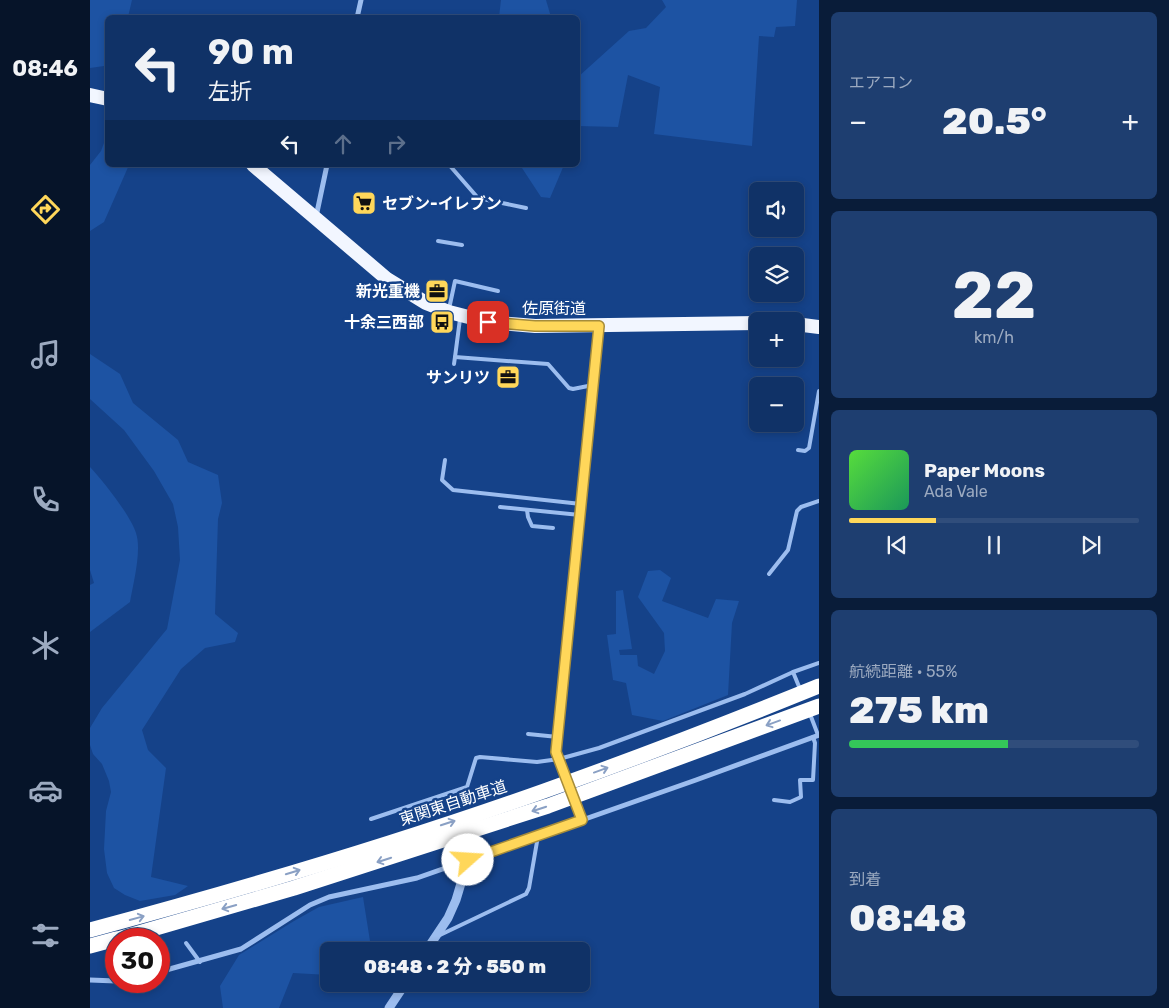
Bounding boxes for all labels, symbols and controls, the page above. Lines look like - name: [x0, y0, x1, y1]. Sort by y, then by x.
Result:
- text: 90 m: [208, 31, 294, 73]
- icon: left: [125, 35, 190, 100]
- text: 08:46: [12, 55, 78, 82]
- text: エアコン: [849, 73, 913, 92]
- text: 左折: [208, 78, 252, 105]
- text: 20.5°: [942, 98, 1047, 144]
- text: −: [849, 105, 867, 138]
- text: +: [1122, 105, 1139, 138]
- icon: left: [276, 130, 304, 158]
- icon: ahead: [329, 130, 357, 158]
- icon: right: [382, 130, 410, 158]
- map controls: [749, 182, 804, 432]
- button: sound: [749, 182, 804, 237]
- supermarket icon: セブン-イレブン: [351, 190, 377, 216]
- icon: directions: [28, 192, 63, 227]
- place label: セブン-イレブン: [382, 194, 502, 213]
- button: layers: [749, 247, 804, 302]
- text: 22: [952, 257, 1036, 334]
- office icon: 新光重機: [424, 278, 450, 304]
- place label: 新光重機: [356, 282, 420, 301]
- street label: 佐原街道: [522, 299, 586, 318]
- pin: [467, 301, 509, 343]
- icon: arrive: [474, 308, 502, 336]
- bus stop icon: 十余三西部: [429, 309, 455, 335]
- button: +: [749, 312, 804, 367]
- place label: 十余三西部: [344, 313, 424, 332]
- text: km/h: [974, 328, 1014, 347]
- icon: music: [28, 337, 63, 372]
- office icon: サンリツ: [495, 364, 521, 390]
- place label: サンリツ: [426, 368, 490, 387]
- button: −: [749, 377, 804, 432]
- text: Paper Moons: [924, 459, 1045, 482]
- icon: phone: [28, 482, 63, 517]
- text: Ada Vale: [924, 482, 988, 501]
- icon: previous: [883, 531, 911, 559]
- icon: pause: [980, 531, 1008, 559]
- icon: next: [1077, 531, 1105, 559]
- icon: climate: [28, 628, 63, 663]
- text: 航続距離 · 55%: [849, 662, 957, 681]
- text: 275 km: [849, 687, 989, 733]
- one-way arrow: [766, 719, 782, 728]
- one-way arrow: [593, 765, 609, 774]
- icon: car: [28, 773, 63, 808]
- street label: 東関東自動車道: [397, 777, 509, 829]
- one-way arrow: [531, 805, 547, 814]
- one-way arrow: [440, 818, 455, 827]
- position arrow: [441, 833, 493, 885]
- one-way arrow: [377, 855, 393, 865]
- one-way arrow: [285, 867, 301, 877]
- text: 到着: [849, 870, 881, 889]
- text: 08:48: [849, 895, 967, 941]
- one-way arrow: [221, 903, 237, 913]
- one-way arrow: [129, 912, 145, 922]
- icon: filters: [28, 918, 63, 953]
- speed limit sign: 30: [105, 928, 170, 993]
- text: 08:48 · 2 分 · 550 m: [364, 955, 546, 978]

